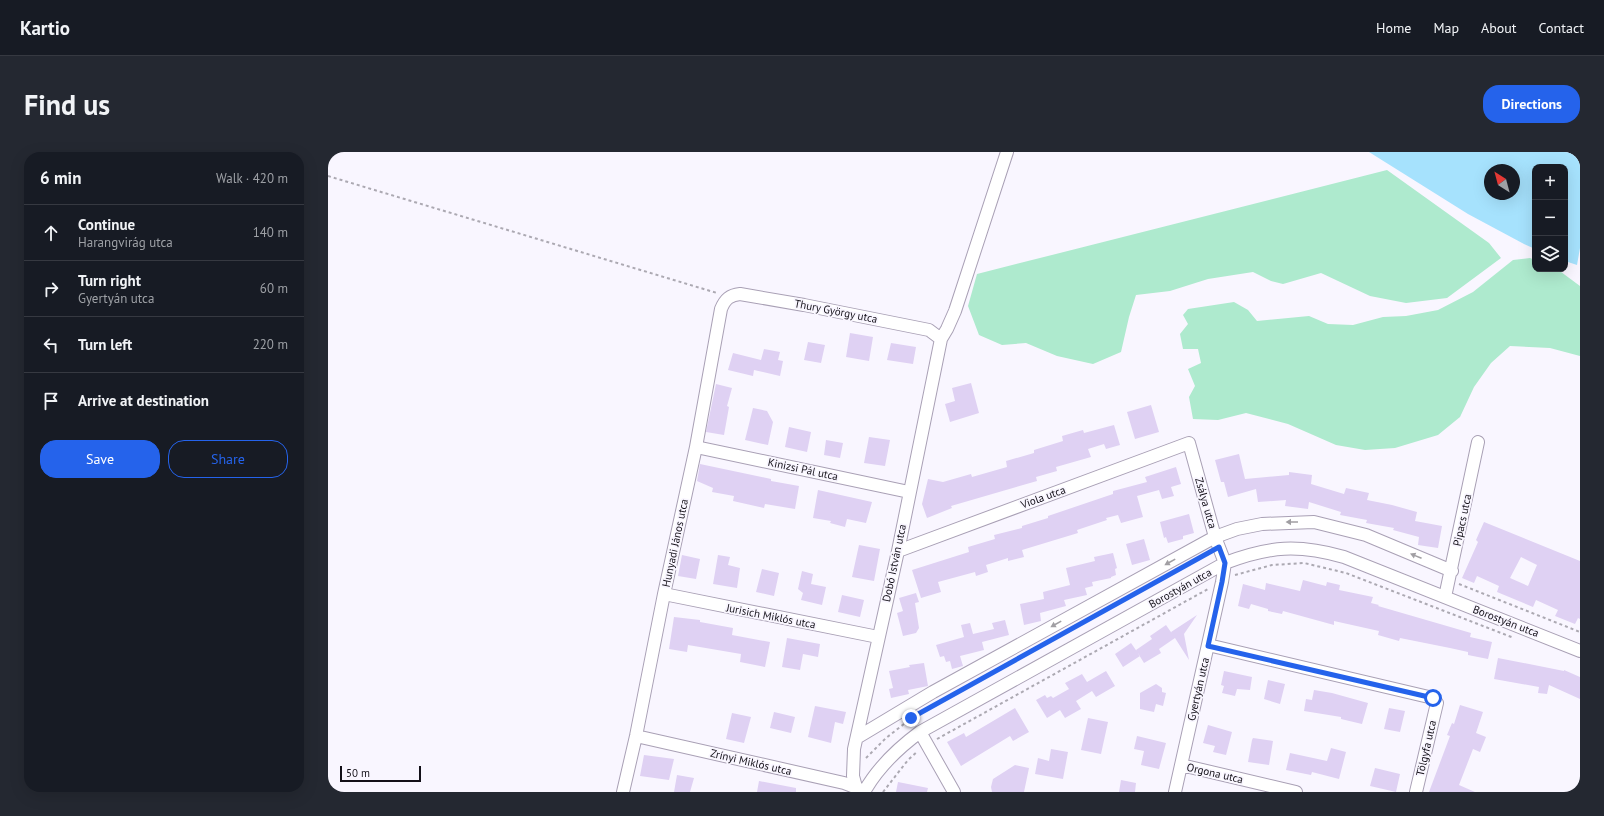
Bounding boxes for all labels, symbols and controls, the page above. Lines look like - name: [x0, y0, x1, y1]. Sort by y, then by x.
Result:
- text: Kartio: [20, 16, 70, 40]
- text: Home: [1376, 19, 1411, 37]
- text: Map: [1433, 19, 1459, 37]
- text: About: [1481, 19, 1517, 37]
- text: Contact: [1539, 19, 1584, 37]
- button: Directions: [1483, 85, 1580, 123]
- text: Find us: [24, 86, 110, 123]
- north arrow: [1484, 164, 1520, 200]
- map controls: [1532, 164, 1568, 272]
- button: +: [1532, 164, 1568, 200]
- text: 6 min: [40, 167, 81, 189]
- text: Walk · 420 m: [216, 170, 288, 187]
- button: −: [1532, 200, 1568, 236]
- text: Continue: [78, 215, 135, 234]
- icon: ahead: [40, 222, 62, 244]
- text: 140 m: [253, 224, 288, 241]
- text: Harangvirág utca: [78, 234, 173, 251]
- button: layers: [1532, 236, 1568, 272]
- text: Turn right: [78, 271, 141, 290]
- icon: right: [40, 278, 62, 300]
- text: 60 m: [260, 280, 288, 297]
- text: Gyertyán utca: [78, 290, 154, 307]
- street label: Thury György utca: [793, 296, 879, 326]
- icon: left: [40, 334, 62, 356]
- text: Turn left: [78, 335, 132, 354]
- text: 220 m: [253, 336, 288, 353]
- icon: arrive: [40, 390, 62, 412]
- text: Arrive at destination: [78, 391, 209, 410]
- button: Save: [40, 440, 160, 478]
- button: Share: [168, 440, 288, 478]
- street label: Kinizsi Pál utca: [767, 455, 839, 483]
- street label: Zsálya utca: [1192, 476, 1220, 530]
- street label: Viola utca: [1018, 482, 1067, 512]
- street label: Pipacs utca: [1450, 493, 1474, 547]
- street label: Hunyadi János utca: [659, 498, 691, 588]
- one-way arrow: [1285, 519, 1298, 525]
- street label: Dobó István utca: [879, 523, 909, 603]
- one-way arrow: [1409, 552, 1421, 558]
- one-way arrow: [1164, 558, 1176, 565]
- street label: Borostyán utca: [1146, 565, 1214, 611]
- street label: Jurisich Miklós utca: [724, 600, 817, 632]
- street label: Borostyán utca: [1471, 602, 1541, 640]
- one-way arrow: [1050, 621, 1062, 628]
- street label: Gyertyán utca: [1184, 656, 1212, 722]
- route start: [1424, 689, 1442, 707]
- route end: [902, 709, 920, 727]
- street label: Tölgyfa utca: [1413, 719, 1439, 777]
- street label: Zrínyi Miklós utca: [709, 746, 793, 778]
- street label: Orgona utca: [1185, 760, 1245, 786]
- scale bar: [340, 764, 421, 783]
- text: 50 m: [346, 766, 370, 780]

